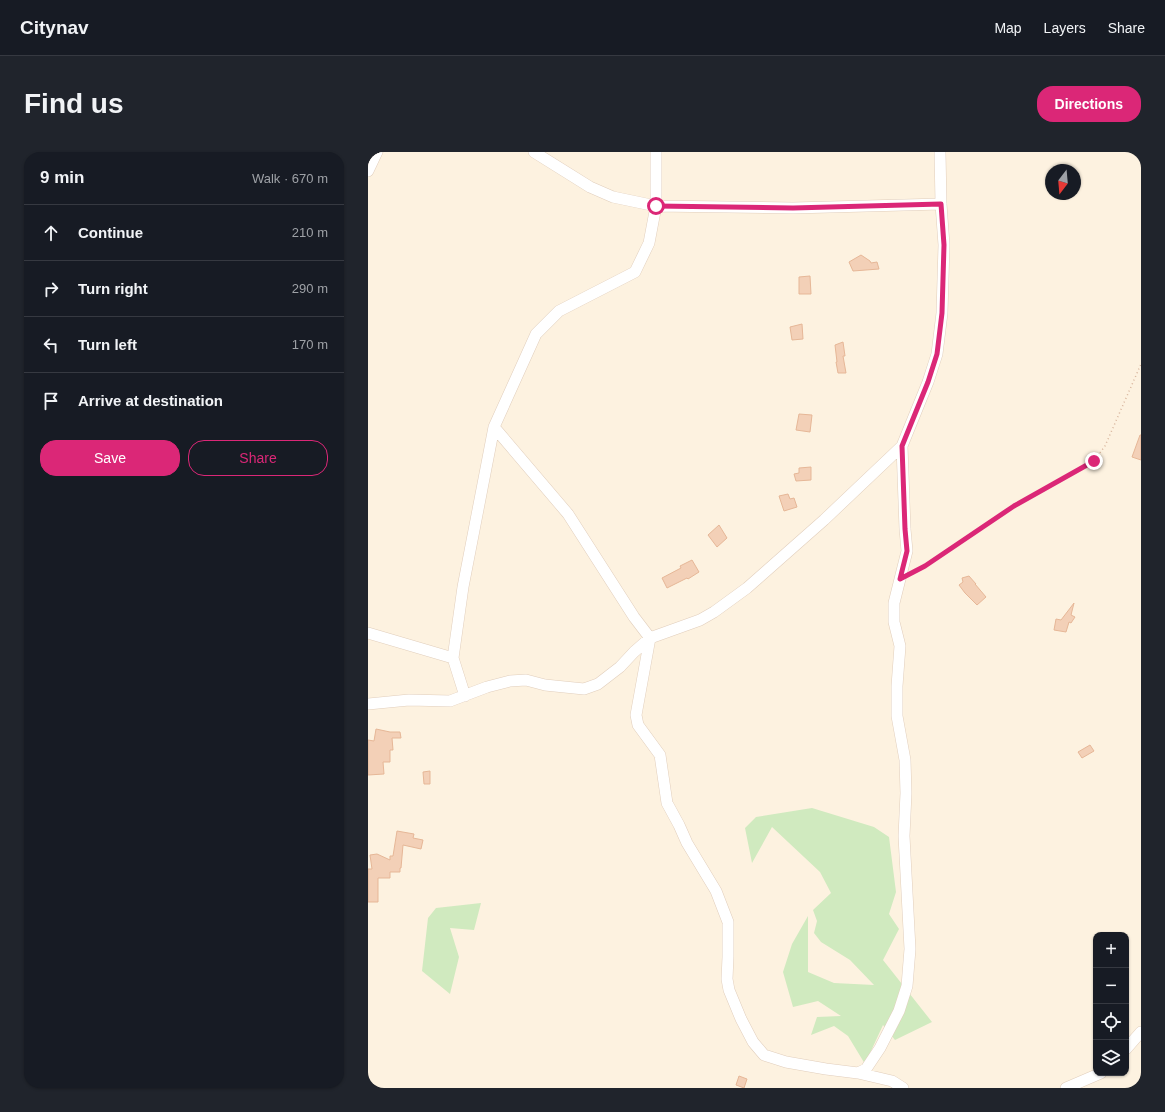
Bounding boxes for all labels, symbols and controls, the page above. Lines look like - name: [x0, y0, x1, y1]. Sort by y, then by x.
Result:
- text: Citynav: [20, 17, 89, 38]
- text: Map: [994, 20, 1022, 36]
- text: Layers: [1044, 20, 1086, 36]
- text: Share: [1108, 20, 1145, 36]
- button: Directions: [1037, 86, 1141, 122]
- text: Find us: [24, 88, 124, 119]
- north arrow: [1045, 164, 1081, 200]
- text: 9 min: [40, 168, 84, 187]
- text: Walk · 670 m: [252, 171, 328, 186]
- route start: [647, 197, 665, 215]
- icon: ahead: [40, 222, 62, 244]
- text: Continue: [78, 224, 143, 241]
- text: 210 m: [292, 225, 328, 240]
- icon: right: [40, 278, 62, 300]
- text: Turn right: [78, 280, 148, 297]
- text: 290 m: [292, 281, 328, 296]
- icon: left: [40, 334, 62, 356]
- text: Turn left: [78, 336, 137, 353]
- text: 170 m: [292, 337, 328, 352]
- icon: arrive: [40, 390, 62, 412]
- text: Arrive at destination: [78, 392, 223, 409]
- button: Save: [40, 440, 180, 476]
- button: Share: [188, 440, 328, 476]
- route end: [1085, 452, 1103, 470]
- map controls: [1093, 932, 1129, 1076]
- button: +: [1093, 932, 1129, 968]
- button: −: [1093, 968, 1129, 1004]
- button: locate: [1093, 1004, 1129, 1040]
- button: layers: [1093, 1040, 1129, 1076]

